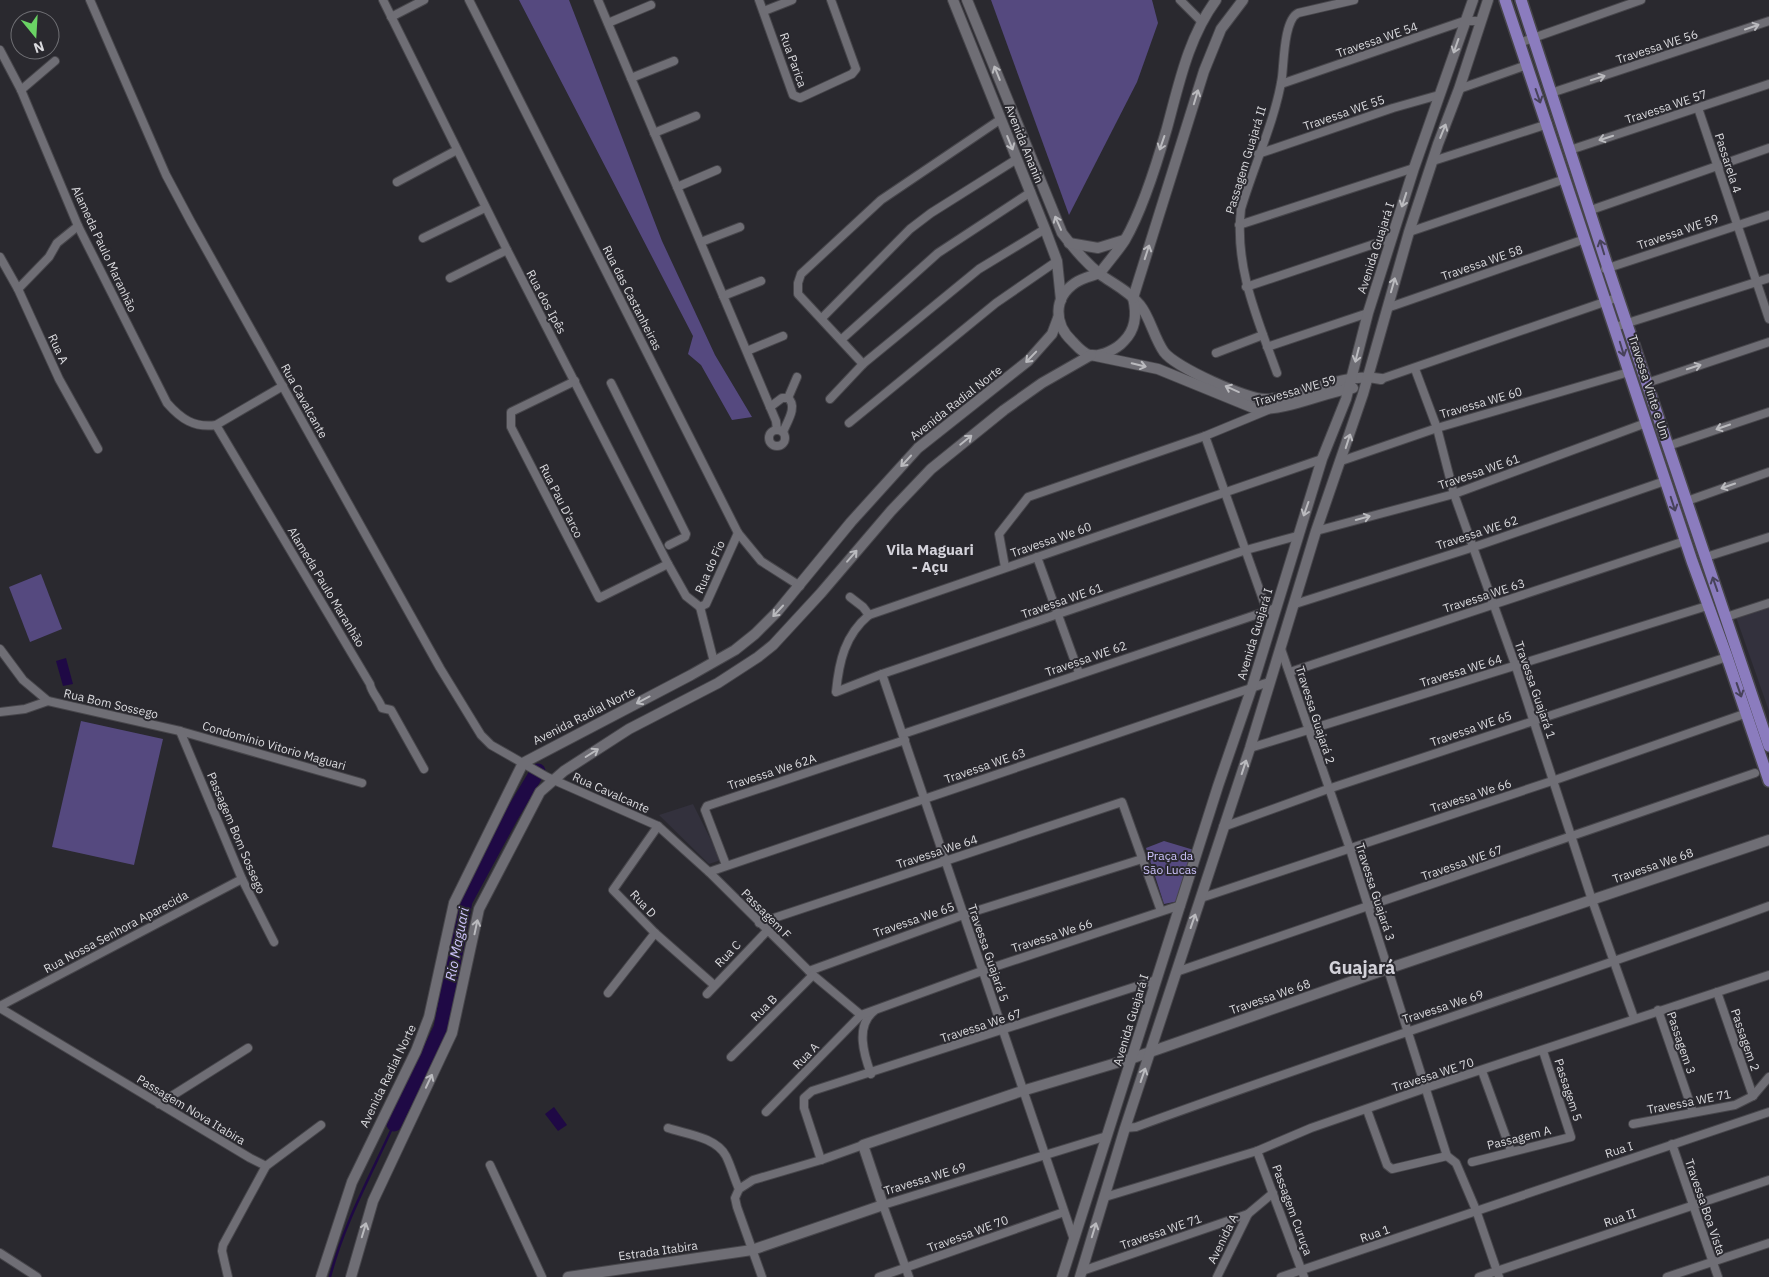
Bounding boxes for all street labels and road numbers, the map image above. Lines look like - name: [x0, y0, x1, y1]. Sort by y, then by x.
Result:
- street label: Travessa WE 54: [1334, 19, 1420, 60]
- street label: Travessa WE 56: [1614, 26, 1700, 67]
- street label: Rua Parica: [777, 30, 810, 90]
- street label: Travessa WE 57: [1623, 86, 1709, 127]
- street label: Travessa WE 55: [1301, 92, 1387, 133]
- street label: Avenida Ananin: [1002, 102, 1047, 185]
- street label: Passagem Guajará II: [1222, 104, 1269, 216]
- street label: Passarela 4: [1712, 131, 1745, 195]
- street label: Alameda Paulo Maranhão: [69, 183, 140, 315]
- street label: Avenida Guajará I: [1354, 200, 1397, 295]
- street label: Travessa WE 59: [1635, 211, 1721, 252]
- street label: Travessa WE 58: [1439, 242, 1525, 283]
- street label: Rua das Castanheiras: [599, 243, 665, 353]
- street label: Rua dos Ipês: [523, 267, 570, 336]
- street label: Rua A: [45, 331, 72, 366]
- street label: Travessa Vinte e Um: [1626, 333, 1673, 441]
- street label: Rua Cavalcante: [278, 361, 331, 441]
- street label: Avenida Radial Norte: [907, 362, 1005, 443]
- street label: Travessa WE 59: [1252, 372, 1338, 409]
- street label: Travessa WE 60: [1438, 384, 1524, 421]
- street label: Travessa WE 61: [1436, 451, 1522, 492]
- street label: Rua Pau D'arco: [536, 461, 587, 541]
- street label: Travessa WE 62: [1434, 512, 1520, 553]
- street label: Travessa We 60: [1008, 519, 1093, 560]
- street label: Alameda Paulo Maranhão: [285, 524, 368, 650]
- street label: Rua do Fio: [691, 538, 728, 596]
- street label: Travessa WE 63: [1441, 575, 1527, 616]
- street label: Travessa WE 61: [1019, 580, 1105, 621]
- street label: Avenida Guajará I: [1233, 586, 1276, 682]
- street label: Travessa WE 62: [1043, 638, 1129, 679]
- street label: Travessa Guajará 1: [1512, 639, 1559, 741]
- street label: Travessa WE 64: [1418, 651, 1504, 690]
- street label: Travessa Guajará 2: [1293, 664, 1338, 766]
- street label: Avenida Radial Norte: [530, 683, 638, 748]
- street label: Rua Bom Sossego: [62, 685, 160, 722]
- street label: Travessa WE 65: [1428, 708, 1514, 749]
- street label: Condomínio Vitorio Maguari: [201, 718, 348, 773]
- street label: Travessa WE 63: [942, 745, 1028, 786]
- street label: Travessa We 62A: [726, 750, 818, 793]
- street label: Rua Cavalcante: [570, 769, 653, 816]
- street label: Passagem Bom Sossego: [204, 770, 269, 896]
- street label: Travessa We 66: [1428, 775, 1513, 816]
- street label: Travessa We 64: [894, 831, 979, 872]
- street label: Travessa Guajará 3: [1353, 841, 1398, 943]
- street label: Travessa WE 67: [1419, 842, 1505, 883]
- street label: Travessa We 68: [1610, 845, 1695, 886]
- street label: Passagem F: [738, 886, 795, 942]
- street label: Rua Nossa Senhora Aparecida: [41, 887, 191, 976]
- street label: Rua D: [627, 887, 660, 920]
- street label: Travessa We 65: [871, 899, 956, 940]
- street label: Travessa Guajará 5: [965, 902, 1012, 1004]
- street label: Travessa We 66: [1009, 915, 1094, 956]
- street label: Rua C: [711, 937, 744, 970]
- street label: Avenida Guajará I: [1109, 972, 1152, 1068]
- street label: Travessa We 68: [1227, 976, 1312, 1017]
- street label: Travessa We 69: [1400, 986, 1485, 1027]
- street label: Rua B: [747, 991, 780, 1024]
- street label: Travessa We 67: [938, 1005, 1023, 1046]
- street label: Passagem 2: [1728, 1007, 1763, 1073]
- street label: Passagem 3: [1664, 1010, 1699, 1076]
- street label: Avenida Radial Norte: [356, 1021, 419, 1130]
- street label: Rua A: [789, 1039, 822, 1072]
- street label: Travessa WE 70: [1390, 1054, 1476, 1095]
- street label: Passagem 5: [1551, 1057, 1586, 1123]
- street label: Passagem Nova Itabira: [134, 1071, 249, 1148]
- street label: Travessa WE 71: [1646, 1086, 1732, 1117]
- street label: Passagem A: [1485, 1122, 1553, 1153]
- street label: Rua I: [1603, 1138, 1635, 1161]
- street label: Travessa Boa Vista: [1682, 1157, 1729, 1257]
- street label: Travessa WE 69: [882, 1159, 968, 1198]
- street label: Passagem Curuça: [1269, 1162, 1316, 1258]
- street label: Rua II: [1602, 1205, 1638, 1230]
- street label: Travessa WE 71: [1118, 1211, 1204, 1252]
- street label: Avenida A: [1204, 1211, 1241, 1266]
- street label: Travessa WE 70: [925, 1212, 1010, 1255]
- street label: Rua 1: [1358, 1221, 1392, 1246]
- street label: Estrada Itabira: [617, 1237, 699, 1264]

